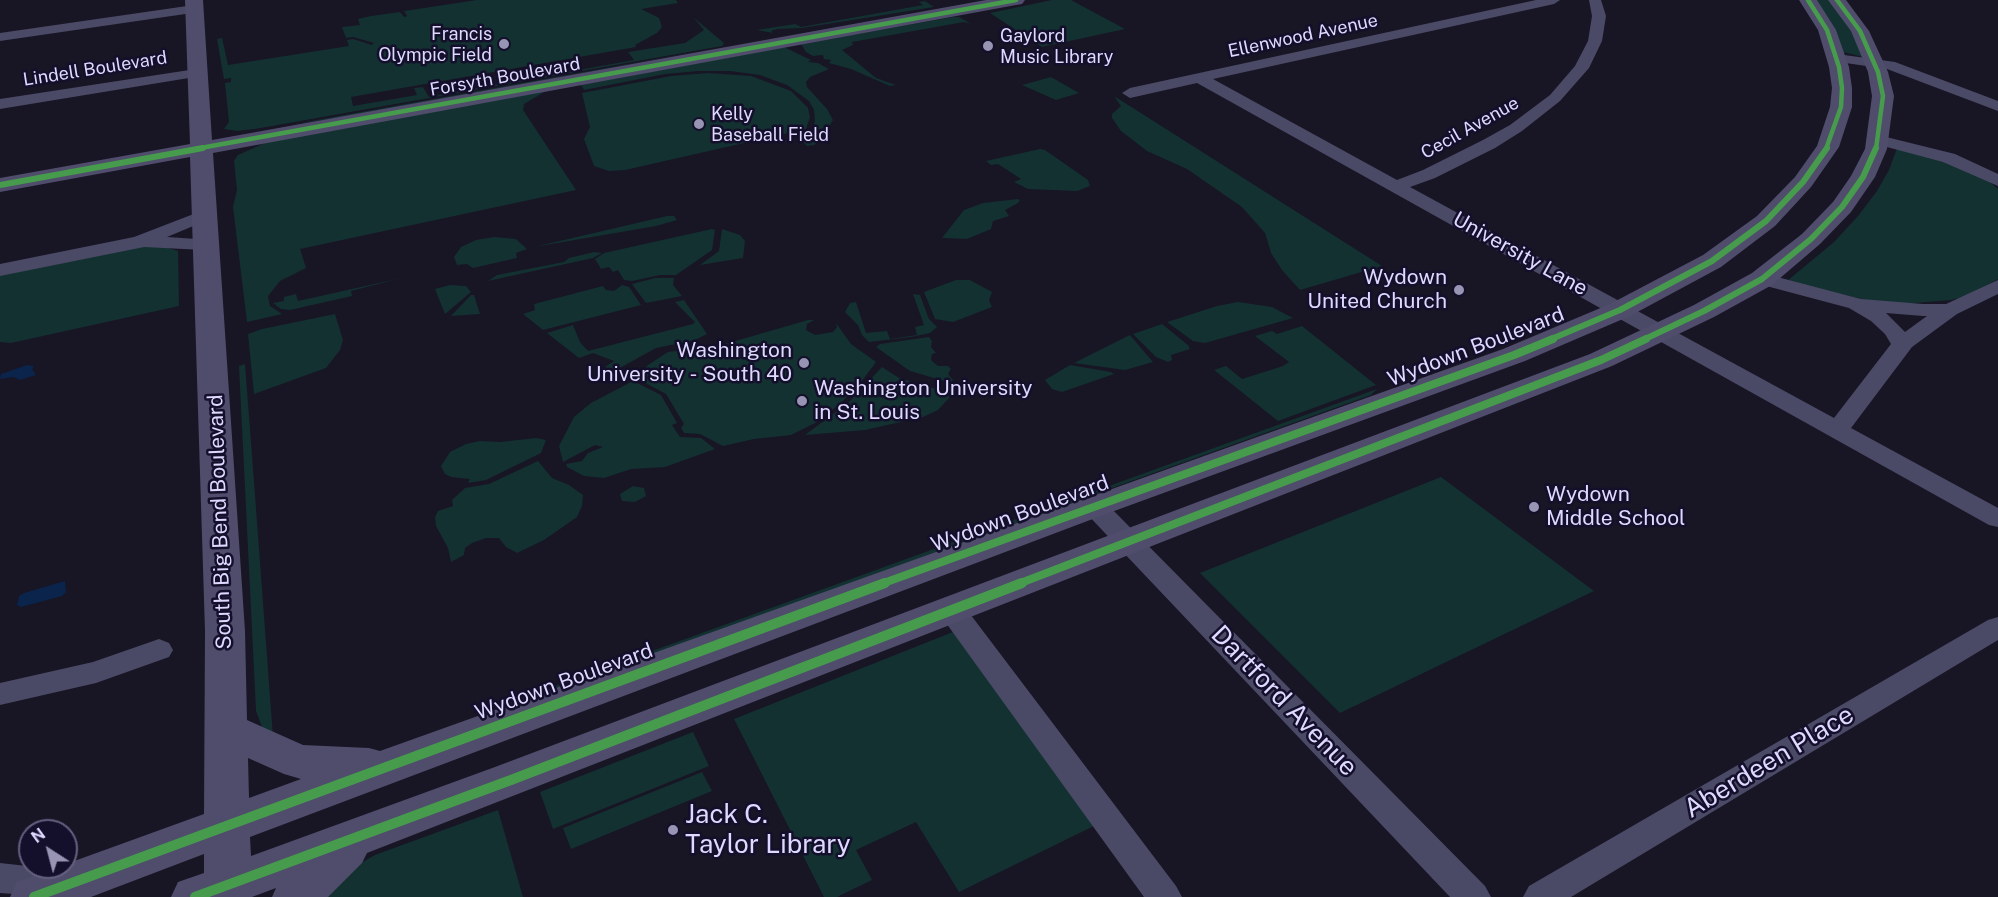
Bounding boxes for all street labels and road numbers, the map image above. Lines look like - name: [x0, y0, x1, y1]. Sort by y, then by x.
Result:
- street label: Ellenwood Avenue: [1226, 10, 1380, 62]
- street label: Lindell Boulevard: [21, 47, 169, 91]
- street label: Forsyth Boulevard: [428, 53, 582, 101]
- street label: Cecil Avenue: [1417, 92, 1523, 164]
- street label: University Lane: [1448, 207, 1592, 301]
- street label: Wydown Boulevard: [1384, 302, 1568, 392]
- street label: South Big Bend Boulevard: [203, 394, 237, 650]
- street label: Wydown Boulevard: [928, 470, 1112, 558]
- street label: Dartford Avenue: [1204, 619, 1364, 783]
- street label: Wydown Boulevard: [472, 638, 656, 726]
- street label: Aberdeen Place: [1679, 699, 1859, 825]

